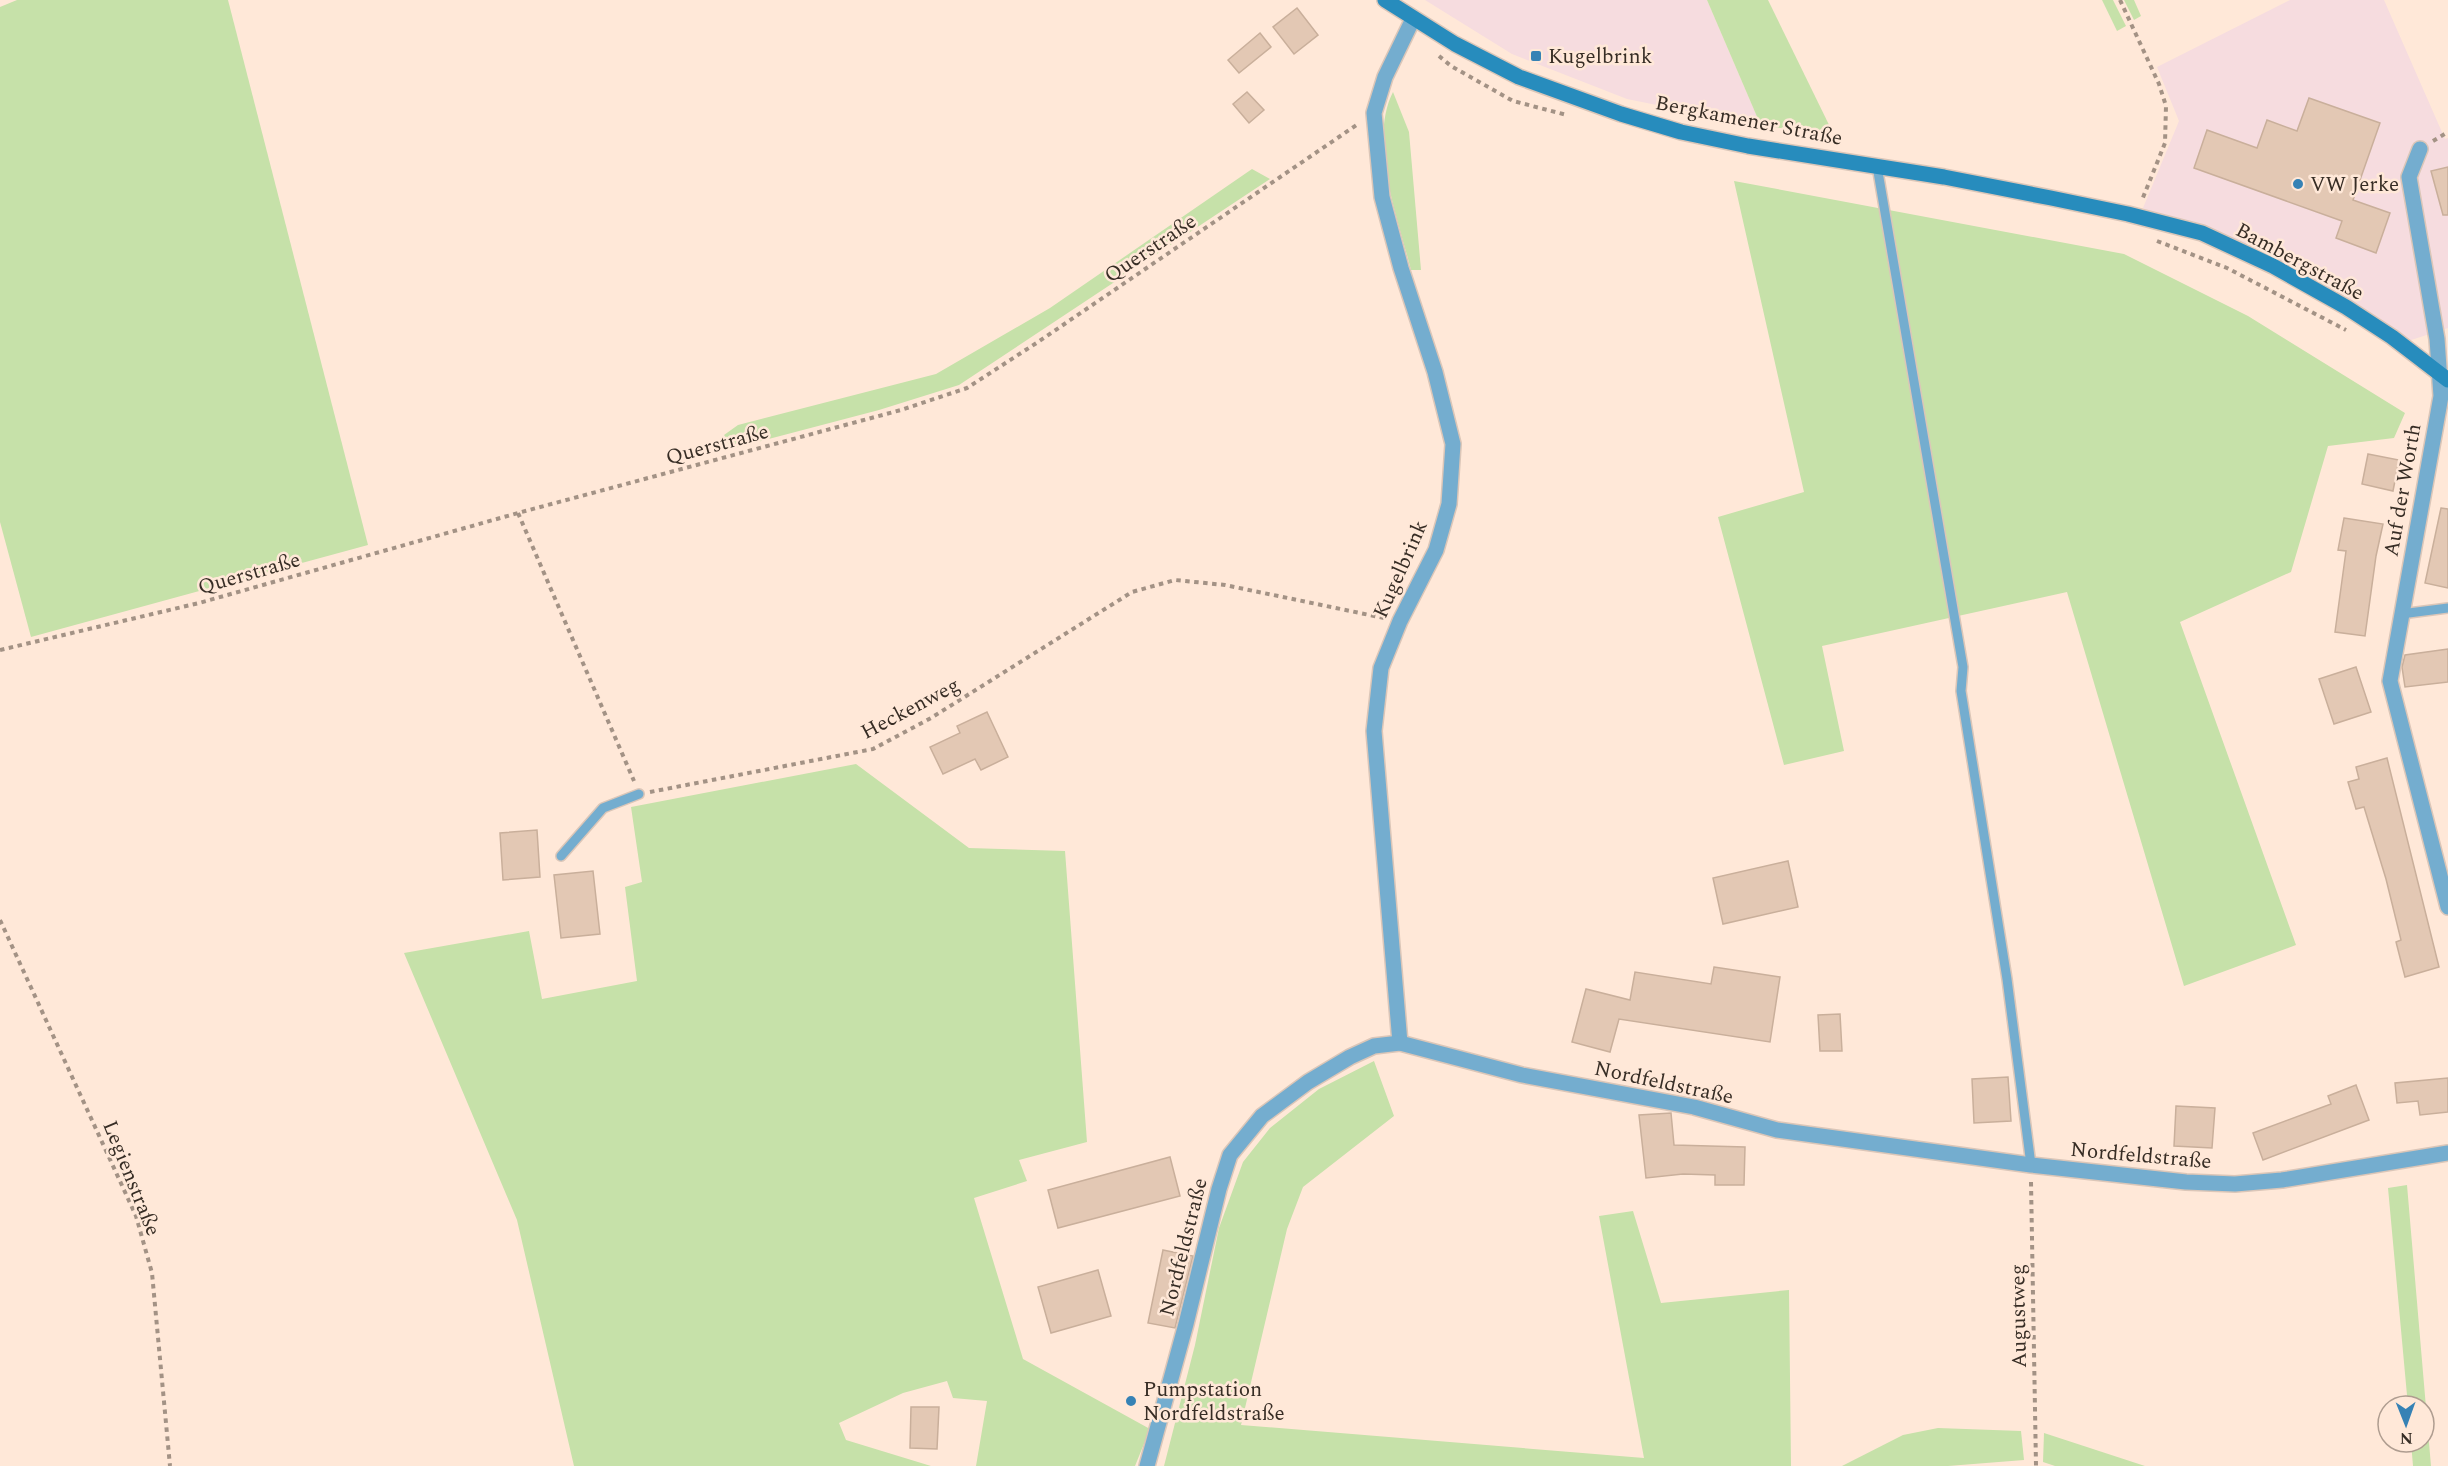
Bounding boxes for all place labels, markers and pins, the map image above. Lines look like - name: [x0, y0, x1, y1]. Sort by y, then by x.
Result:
- place label: Kugelbrink: [1548, 41, 1653, 73]
- marker: Kugelbrink: [1529, 49, 1543, 63]
- place label: VW Jerke: [2310, 169, 2399, 201]
- marker: VW Jerke: [2291, 177, 2305, 191]
- place label: Pumpstation Nordfeldstraße: [1143, 1374, 1285, 1430]
- marker: Pumpstation Nordfeldstraße: [1124, 1394, 1138, 1408]

